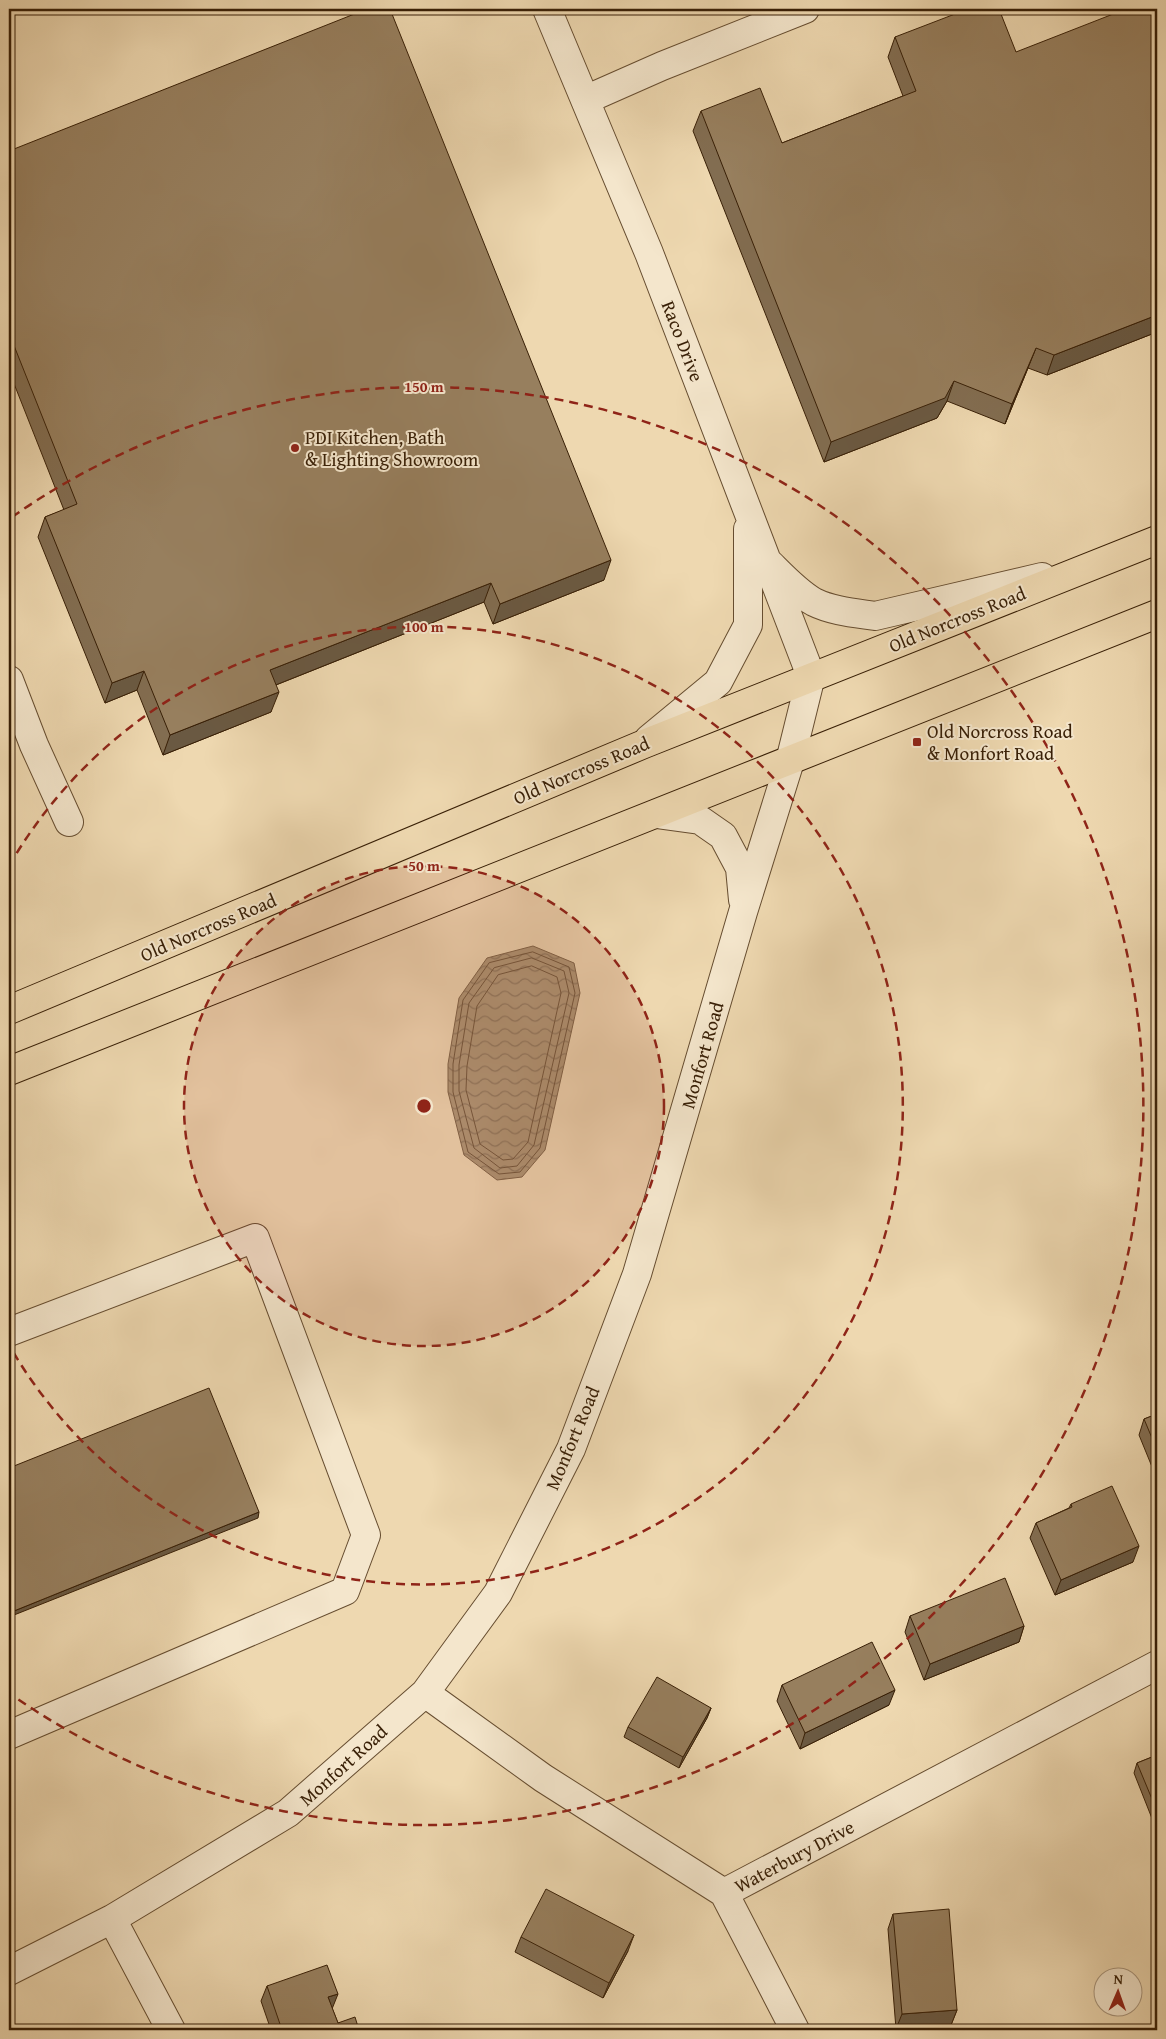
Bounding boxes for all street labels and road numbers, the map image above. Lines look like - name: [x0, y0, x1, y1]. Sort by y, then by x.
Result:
- street label: Raco Drive: [655, 296, 711, 386]
- street label: Old Norcross Road: [884, 578, 1031, 659]
- street label: Old Norcross Road: [509, 728, 654, 811]
- street label: Old Norcross Road: [136, 885, 281, 968]
- street label: Monfort Road: [673, 997, 731, 1112]
- street label: Monfort Road: [538, 1381, 607, 1494]
- street label: Monfort Road: [293, 1717, 394, 1812]
- street label: Waterbury Drive: [729, 1813, 859, 1899]

